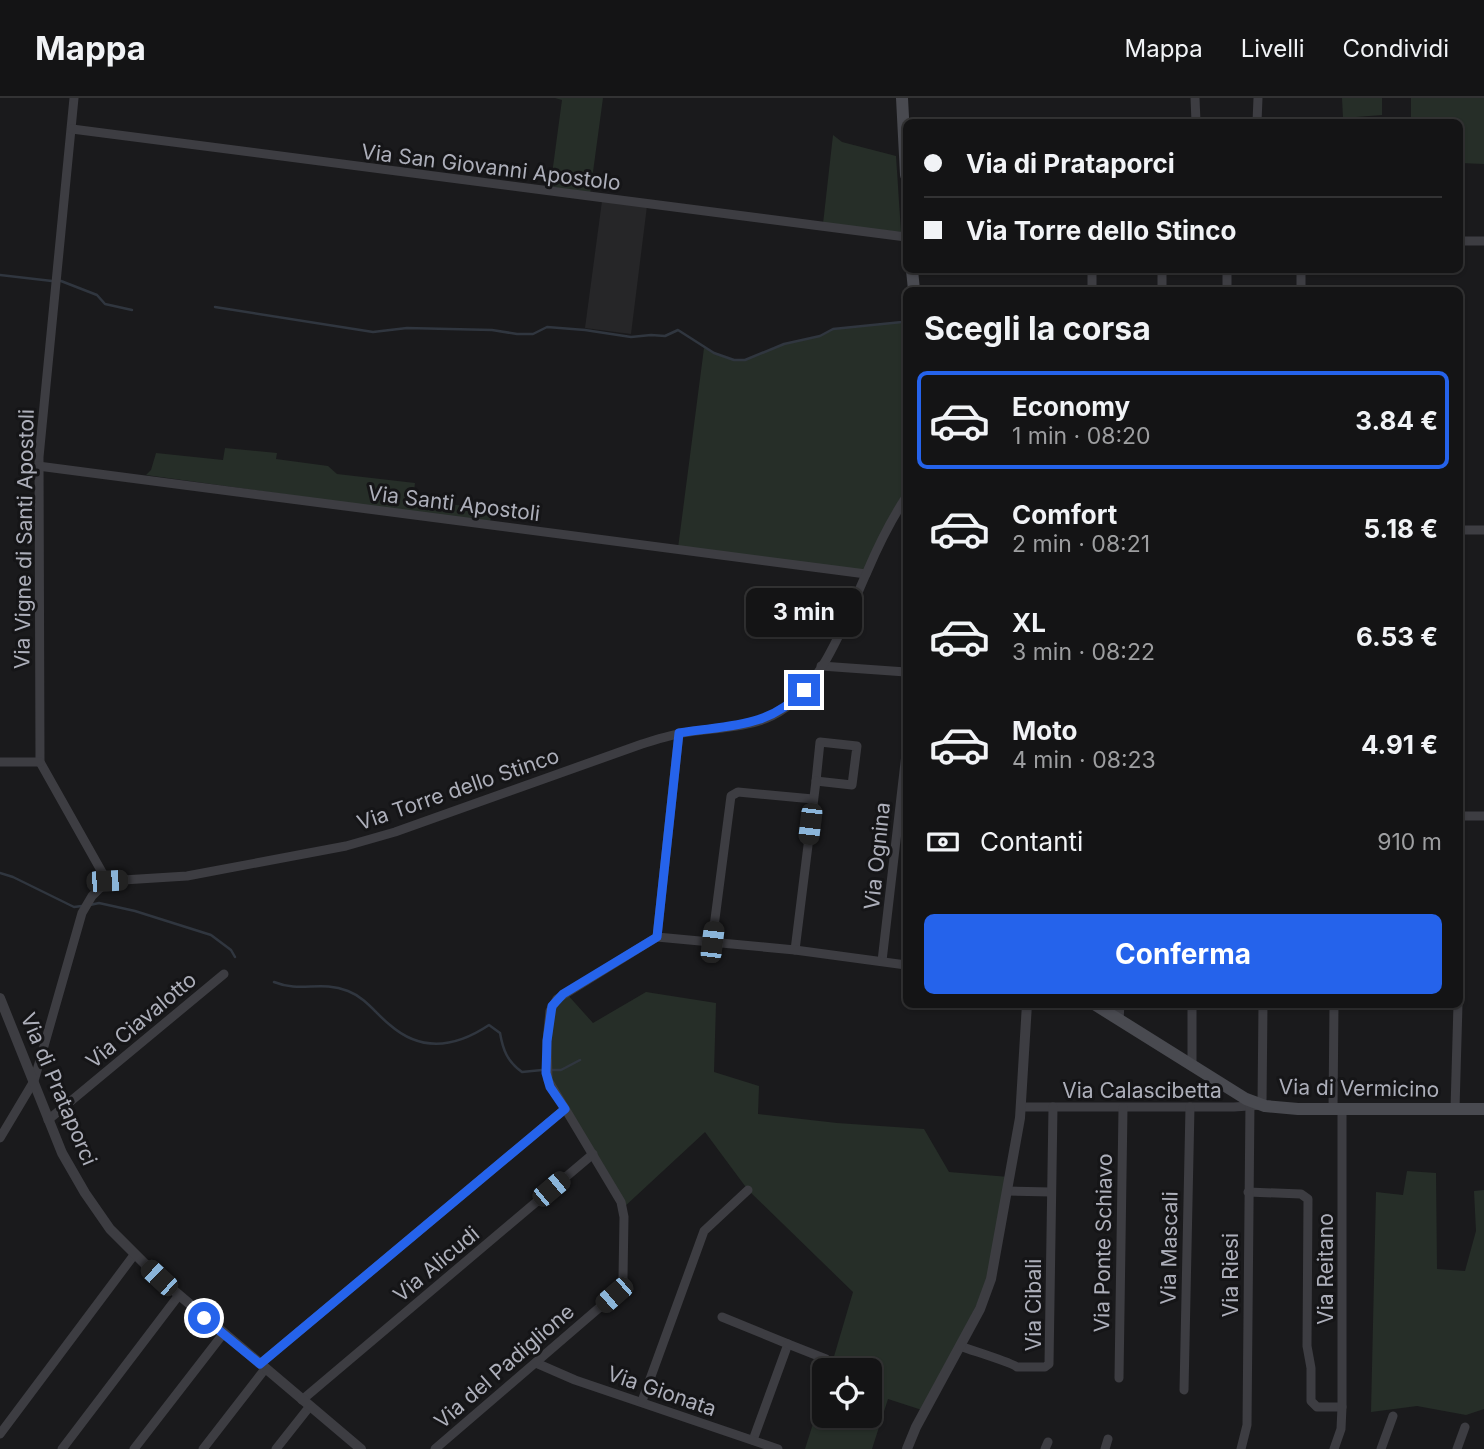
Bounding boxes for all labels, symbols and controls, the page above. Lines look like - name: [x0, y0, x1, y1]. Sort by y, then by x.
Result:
- text: Mappa: [35, 28, 146, 68]
- text: Mappa: [1124, 34, 1203, 63]
- text: Livelli: [1241, 34, 1305, 63]
- text: Condividi: [1343, 34, 1449, 63]
- street label: Via San Giovanni Apostolo: [360, 139, 622, 195]
- text: Via di Prataporci: [966, 148, 1175, 179]
- text: Via Torre dello Stinco: [966, 215, 1236, 246]
- text: Scegli la corsa: [924, 309, 1151, 348]
- icon: car: [928, 389, 991, 452]
- text: Economy: [1012, 391, 1130, 422]
- text: 3.84 €: [1355, 405, 1438, 436]
- street label: Via Vigne di Santi Apostoli: [9, 409, 39, 669]
- text: 1 min · 08:20: [1012, 422, 1151, 450]
- street label: Via Santi Apostoli: [366, 480, 542, 526]
- icon: car: [928, 497, 991, 560]
- text: Comfort: [1012, 499, 1117, 530]
- text: 5.18 €: [1364, 513, 1438, 544]
- text: 2 min · 08:21: [1012, 530, 1150, 558]
- callout: 3 min: [746, 588, 862, 638]
- text: 3 min: [773, 598, 835, 626]
- icon: car: [928, 605, 991, 668]
- text: XL: [1012, 607, 1046, 638]
- text: 6.53 €: [1356, 621, 1438, 652]
- text: 3 min · 08:22: [1012, 638, 1155, 666]
- route end: [788, 674, 820, 706]
- icon: car: [928, 713, 991, 776]
- text: Moto: [1012, 715, 1077, 746]
- text: 4.91 €: [1361, 729, 1438, 760]
- street label: Via Torre dello Stinco: [354, 743, 562, 835]
- text: 4 min · 08:23: [1012, 746, 1156, 774]
- street label: Via Ognina: [859, 801, 895, 911]
- car: [798, 802, 823, 846]
- icon: cash: [924, 823, 962, 861]
- text: Contanti: [980, 826, 1083, 857]
- text: 910 m: [1377, 828, 1442, 856]
- car: [86, 869, 129, 893]
- button: Conferma: [924, 914, 1442, 994]
- car: [700, 920, 725, 964]
- street label: Via Ciavalotto: [81, 967, 201, 1073]
- street label: Via di Prataporci: [16, 1009, 102, 1169]
- street label: Via di Vermicino: [1278, 1074, 1440, 1102]
- street label: Via Calascibetta: [1062, 1078, 1222, 1103]
- street label: Via Ponte Schiavo: [1089, 1153, 1117, 1333]
- car: [529, 1167, 574, 1211]
- street label: Via Mascali: [1156, 1191, 1182, 1305]
- street label: Via Reitano: [1313, 1213, 1338, 1325]
- street label: Via Alicudi: [388, 1221, 484, 1307]
- street label: Via Riesi: [1218, 1233, 1243, 1317]
- car: [137, 1256, 182, 1300]
- street label: Via Cibali: [1021, 1259, 1046, 1351]
- car: [592, 1273, 637, 1317]
- street label: Via del Padiglione: [429, 1299, 579, 1433]
- route start: [188, 1302, 220, 1334]
- map controls: [812, 1358, 882, 1428]
- button: locate: [812, 1358, 882, 1428]
- street label: Via Gionata: [604, 1361, 720, 1421]

